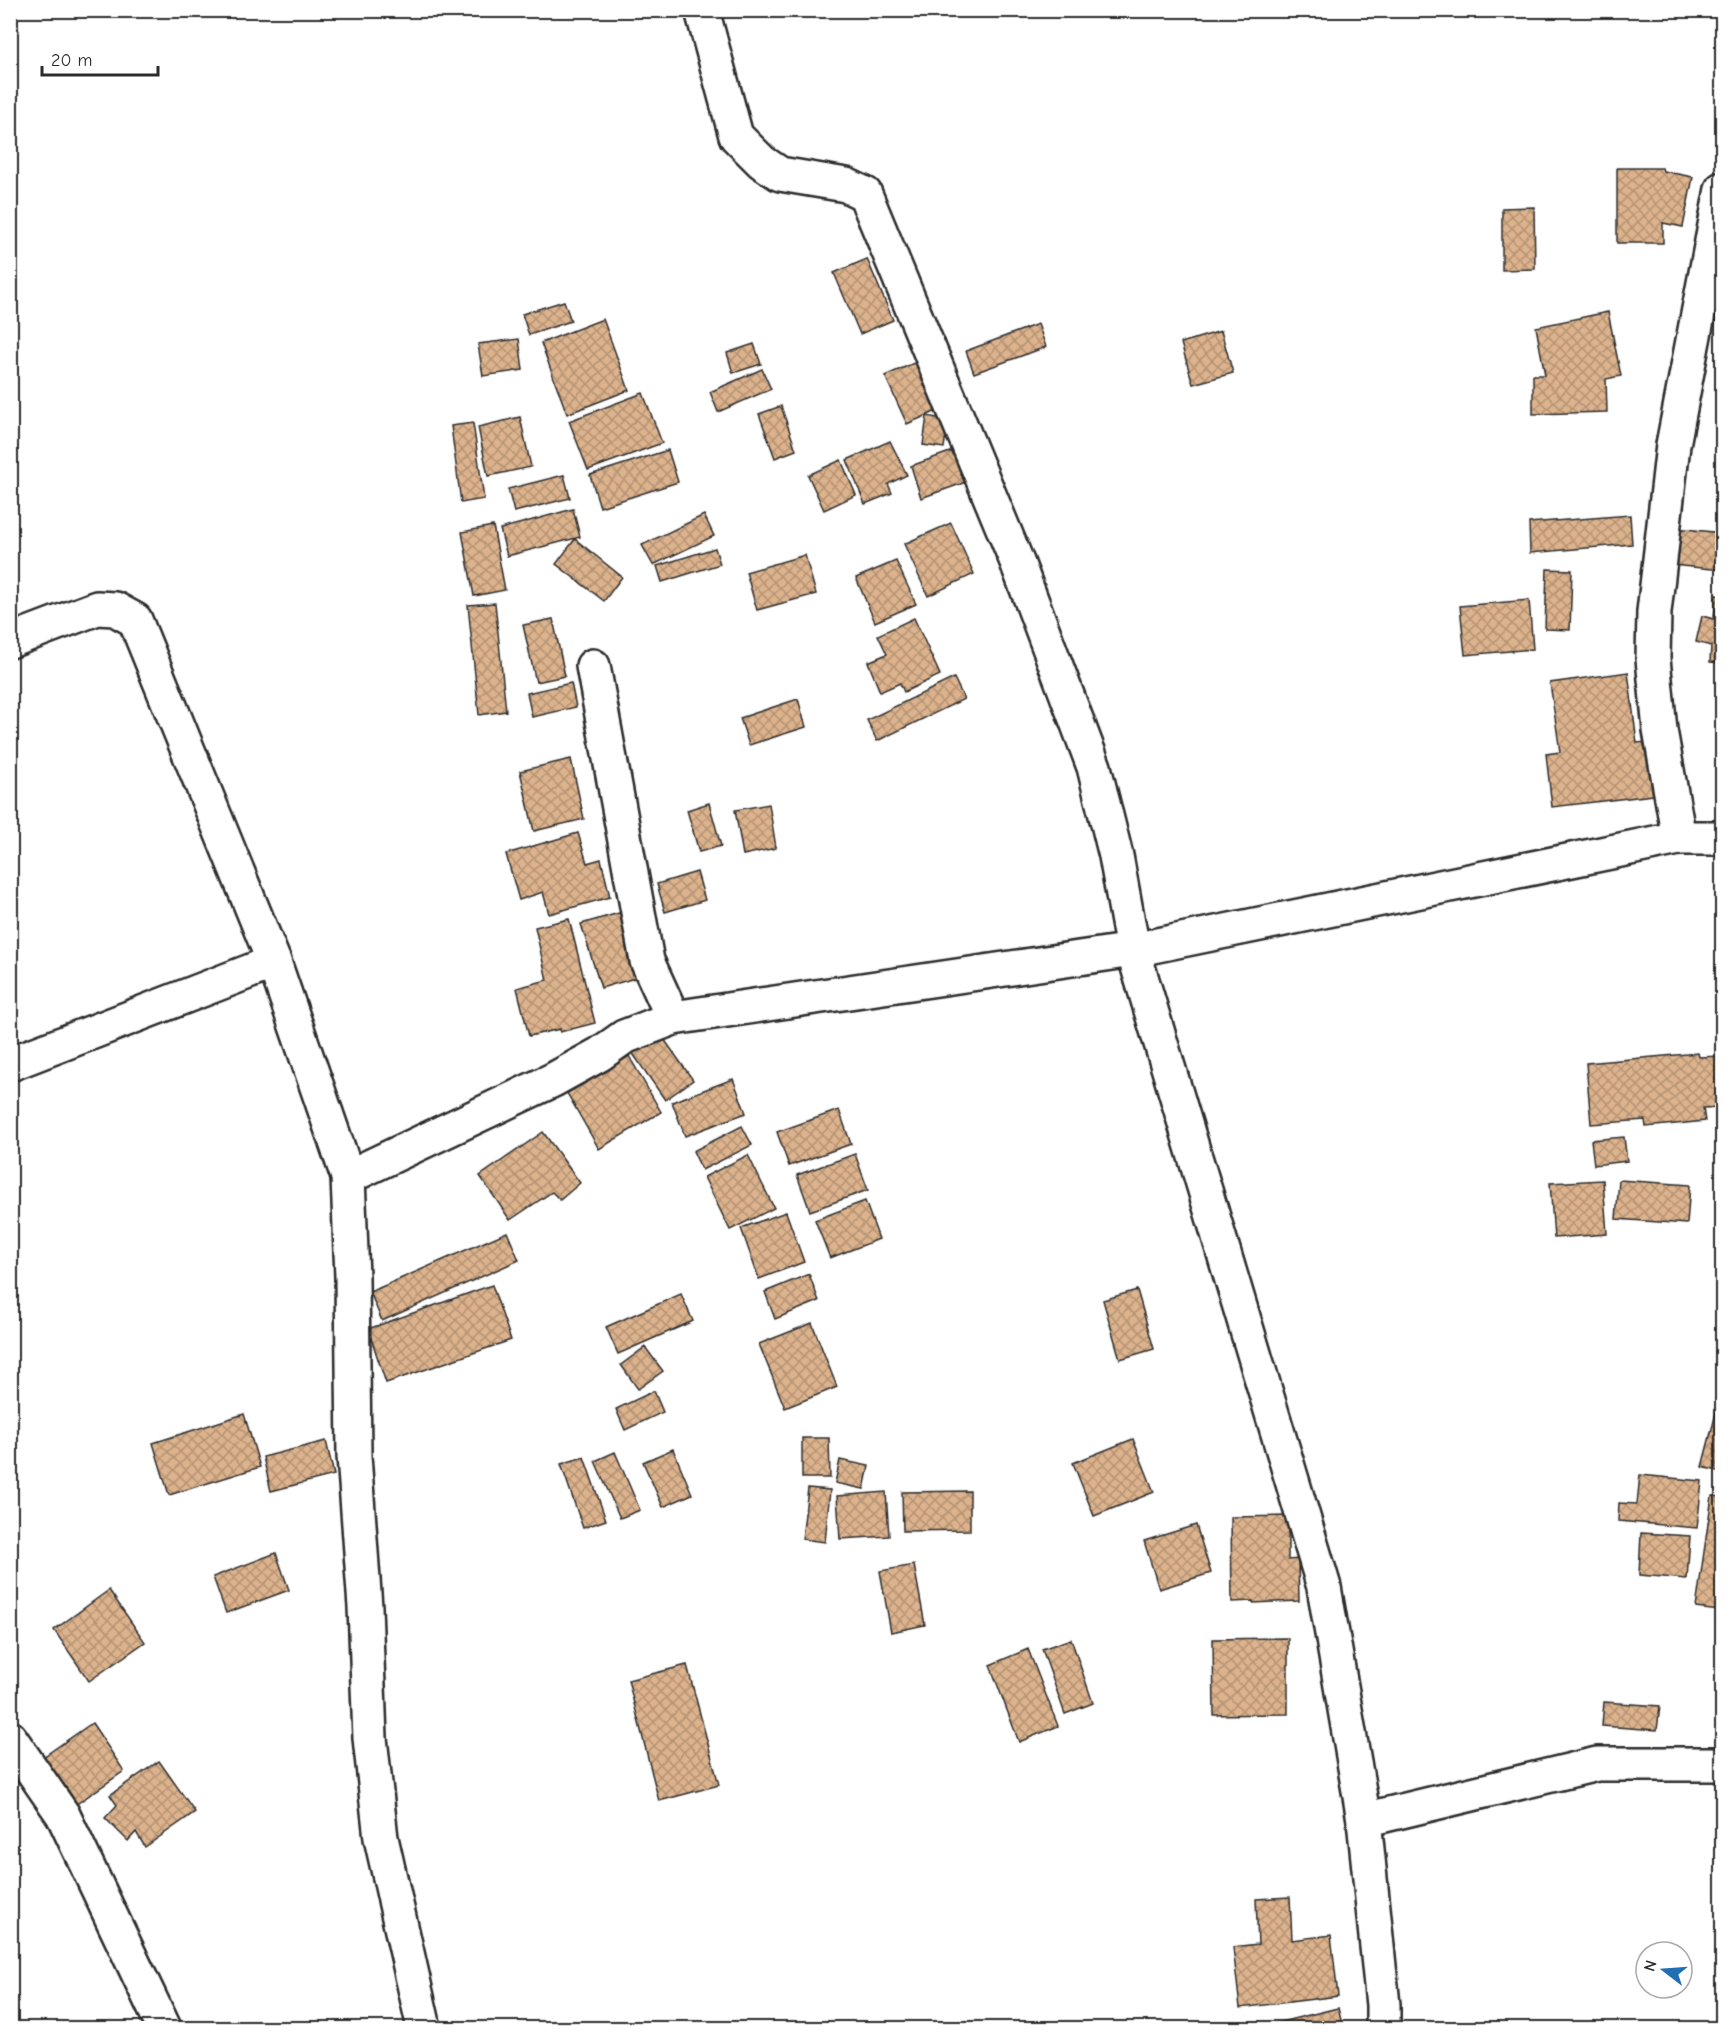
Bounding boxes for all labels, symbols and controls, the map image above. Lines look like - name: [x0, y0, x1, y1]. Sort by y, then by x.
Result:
- scale bar: [42, 39, 158, 77]
- text: 20 m: [51, 50, 92, 71]
- north arrow: [1634, 1940, 1694, 2000]
- text: N: [1640, 1958, 1661, 1974]

